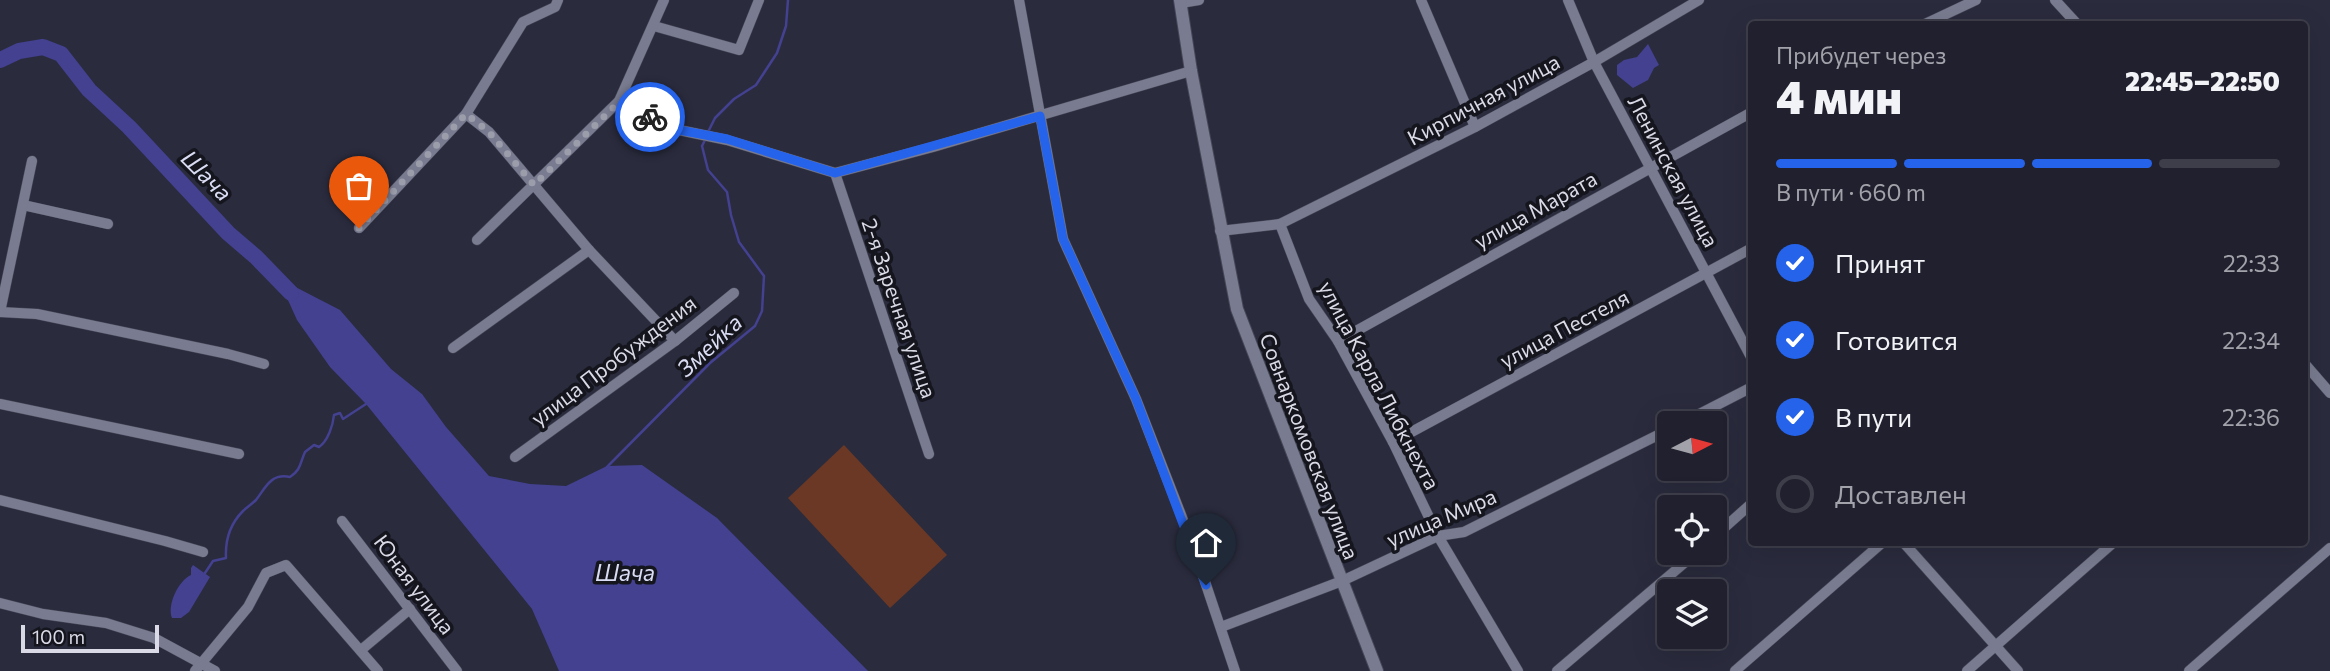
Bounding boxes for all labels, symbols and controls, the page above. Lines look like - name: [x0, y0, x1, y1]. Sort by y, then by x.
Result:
- text: Прибудет через: [1776, 41, 1946, 69]
- street label: Кирпичная улица: [1403, 48, 1563, 150]
- text: 22:45–22:50: [2125, 65, 2280, 96]
- text: 4 мин: [1776, 67, 1902, 123]
- courier: [615, 82, 685, 152]
- street label: Ленинская улица: [1624, 91, 1724, 251]
- icon: bike: [631, 98, 669, 136]
- water label: Шача: [176, 144, 238, 206]
- pin: [329, 156, 389, 228]
- street label: улица Марата: [1469, 165, 1601, 253]
- icon: bag: [340, 167, 378, 205]
- text: В пути · 660 m: [1776, 178, 1926, 206]
- street label: 2-я Заречная улица: [858, 215, 942, 401]
- icon: check: [1776, 244, 1814, 282]
- text: Принят: [1835, 247, 1925, 278]
- text: 22:33: [2223, 249, 2280, 277]
- street label: улица Карла Либкнехта: [1314, 276, 1446, 494]
- street label: улица Пестеля: [1495, 283, 1633, 373]
- street label: улица Пробуждения: [526, 290, 700, 430]
- water label: Змейка: [671, 308, 747, 382]
- icon: check: [1776, 321, 1814, 359]
- text: Готовится: [1835, 324, 1958, 355]
- text: 22:34: [2222, 326, 2280, 354]
- street label: Совнаркомовская улица: [1255, 329, 1365, 563]
- icon: check: [1776, 398, 1814, 436]
- text: В пути: [1835, 401, 1912, 432]
- text: 22:36: [2222, 403, 2280, 431]
- north arrow: [1657, 411, 1727, 481]
- map controls: [1657, 411, 1727, 649]
- text: Доставлен: [1835, 478, 1967, 509]
- street label: улица Мира: [1382, 483, 1500, 551]
- button: locate: [1657, 495, 1727, 565]
- pin: [1176, 513, 1236, 585]
- icon: home: [1187, 524, 1225, 562]
- street label: Юная улица: [369, 529, 461, 639]
- water label: Шача: [595, 558, 655, 586]
- button: layers: [1657, 579, 1727, 649]
- scale bar: [21, 622, 159, 654]
- text: 100 m: [32, 625, 85, 648]

